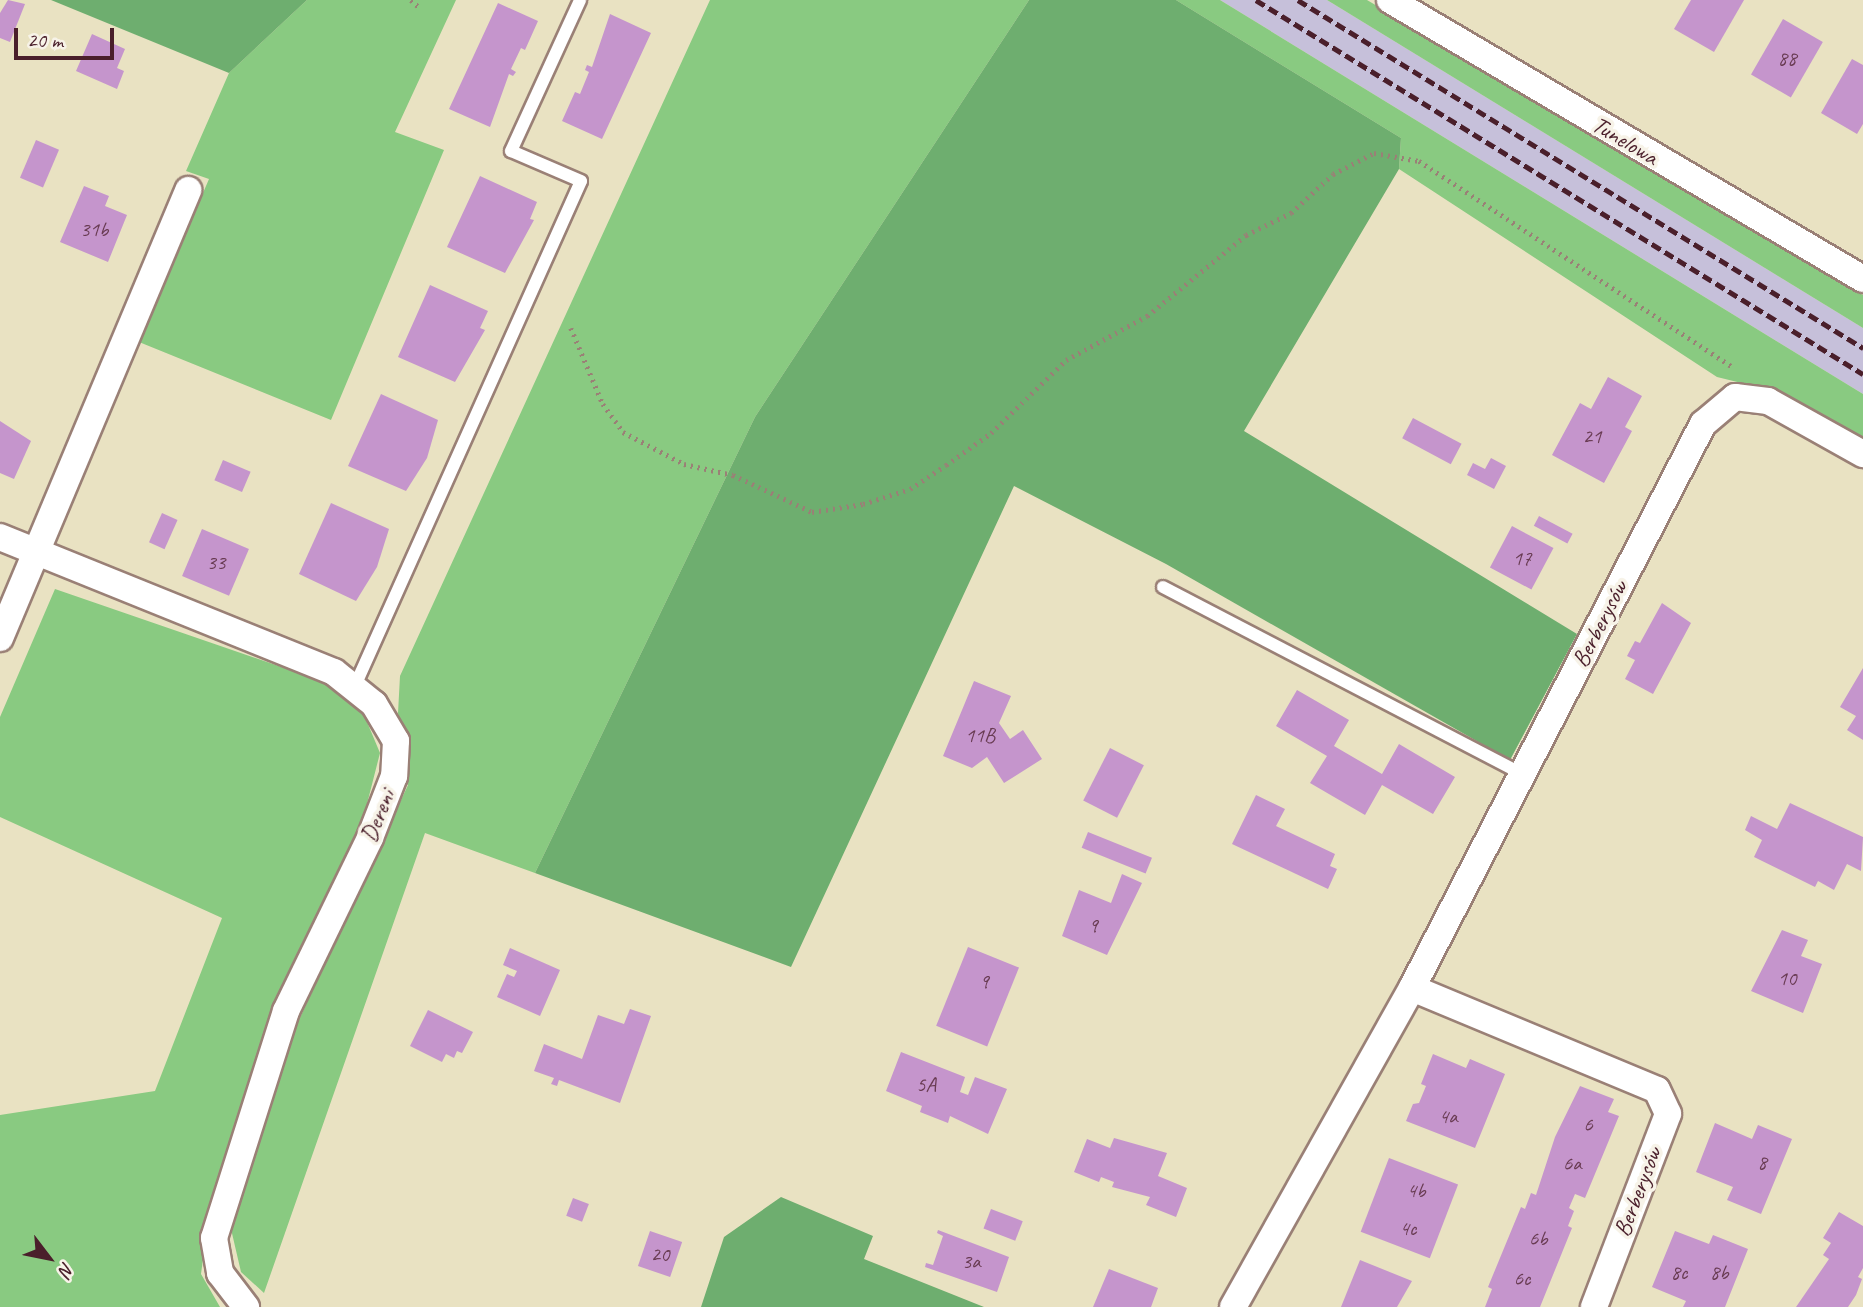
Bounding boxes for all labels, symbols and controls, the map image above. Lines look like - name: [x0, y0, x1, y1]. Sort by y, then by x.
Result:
- scale bar: [18, 14, 117, 58]
- text: 20 m: [27, 27, 63, 53]
- house number: 88: [1778, 45, 1796, 71]
- street label: Tunelowa: [1587, 110, 1663, 172]
- house number: 31b: [80, 216, 108, 242]
- house number: 21: [1583, 423, 1601, 449]
- house number: 17: [1513, 545, 1531, 571]
- house number: 33: [207, 549, 225, 575]
- street label: Berberysów: [1566, 576, 1634, 672]
- house number: 11B: [965, 722, 995, 748]
- street label: Dereni: [355, 786, 401, 846]
- house number: 9: [1088, 912, 1098, 938]
- house number: 10: [1778, 965, 1796, 991]
- house number: 9: [979, 968, 989, 994]
- house number: 5A: [916, 1071, 936, 1097]
- house number: 4a: [1439, 1103, 1457, 1129]
- house number: 6: [1583, 1111, 1593, 1137]
- street label: Berberysów: [1608, 1143, 1668, 1241]
- house number: 8: [1757, 1149, 1767, 1175]
- house number: 6a: [1563, 1150, 1581, 1176]
- house number: 4b: [1407, 1177, 1425, 1203]
- house number: 4c: [1400, 1215, 1416, 1241]
- north arrow: [14, 1223, 84, 1293]
- house number: 6b: [1529, 1225, 1547, 1251]
- house number: 20: [651, 1241, 669, 1267]
- house number: 3a: [962, 1248, 980, 1274]
- text: N: [54, 1258, 80, 1280]
- house number: 8c: [1671, 1259, 1687, 1285]
- house number: 8b: [1710, 1259, 1728, 1285]
- house number: 6c: [1514, 1265, 1530, 1291]

